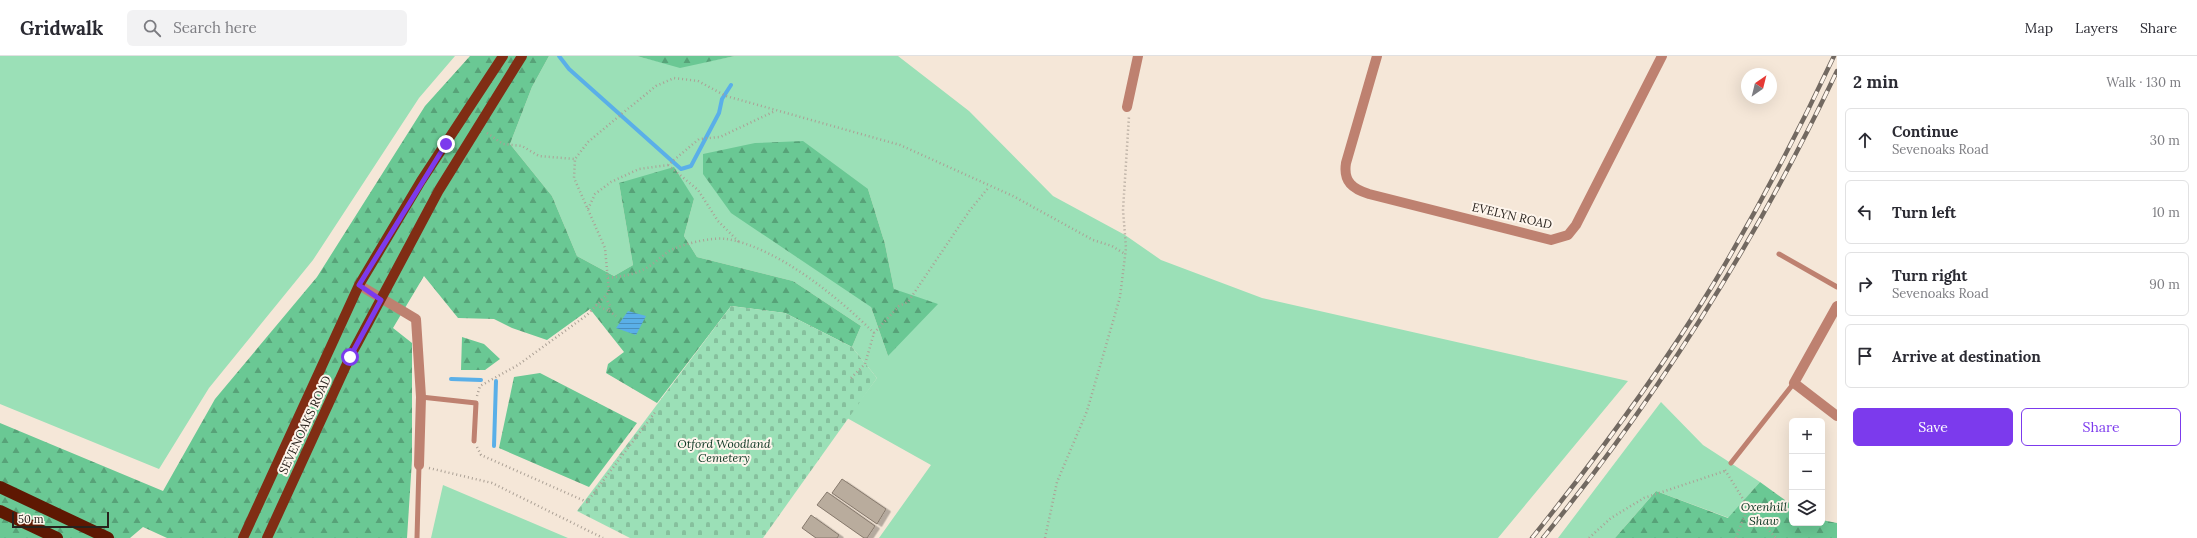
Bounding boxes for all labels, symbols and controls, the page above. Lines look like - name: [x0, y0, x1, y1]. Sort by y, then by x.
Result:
- search box: [127, 10, 407, 46]
- text: Gridwalk: [20, 16, 103, 40]
- icon: search: [141, 17, 163, 39]
- text: Search here: [173, 18, 257, 37]
- text: Map: [2025, 19, 2053, 37]
- text: Layers: [2075, 19, 2118, 37]
- text: Share: [2140, 19, 2177, 37]
- north arrow: [1741, 68, 1777, 104]
- text: 2 min: [1853, 71, 1899, 93]
- text: Walk · 130 m: [2106, 74, 2181, 91]
- text: Continue: [1892, 122, 1958, 141]
- icon: ahead: [1854, 129, 1876, 151]
- text: 30 m: [2150, 132, 2180, 149]
- route end: [437, 135, 455, 153]
- text: Sevenoaks Road: [1892, 141, 1989, 158]
- street label: EVELYN ROAD: [1470, 199, 1554, 232]
- icon: left: [1854, 201, 1876, 223]
- text: Turn left: [1892, 203, 1956, 222]
- text: 10 m: [2152, 204, 2180, 221]
- text: Turn right: [1892, 266, 1968, 285]
- icon: right: [1854, 273, 1876, 295]
- text: 90 m: [2149, 276, 2180, 293]
- text: Sevenoaks Road: [1892, 285, 1989, 302]
- icon: arrive: [1854, 345, 1876, 367]
- text: Arrive at destination: [1892, 347, 2041, 366]
- route start: [341, 348, 359, 366]
- street label: SEVENOAKS ROAD: [275, 373, 334, 476]
- button: Save: [1853, 408, 2013, 446]
- button: Share: [2021, 408, 2181, 446]
- map controls: [1789, 418, 1825, 526]
- button: +: [1789, 418, 1825, 454]
- park label: Otford Woodland Cemetery: [677, 436, 771, 465]
- button: −: [1789, 454, 1825, 490]
- button: layers: [1789, 490, 1825, 526]
- park label: Oxenhill Shaw: [1741, 499, 1788, 528]
- scale bar: [12, 510, 109, 529]
- text: 50 m: [18, 512, 44, 526]

